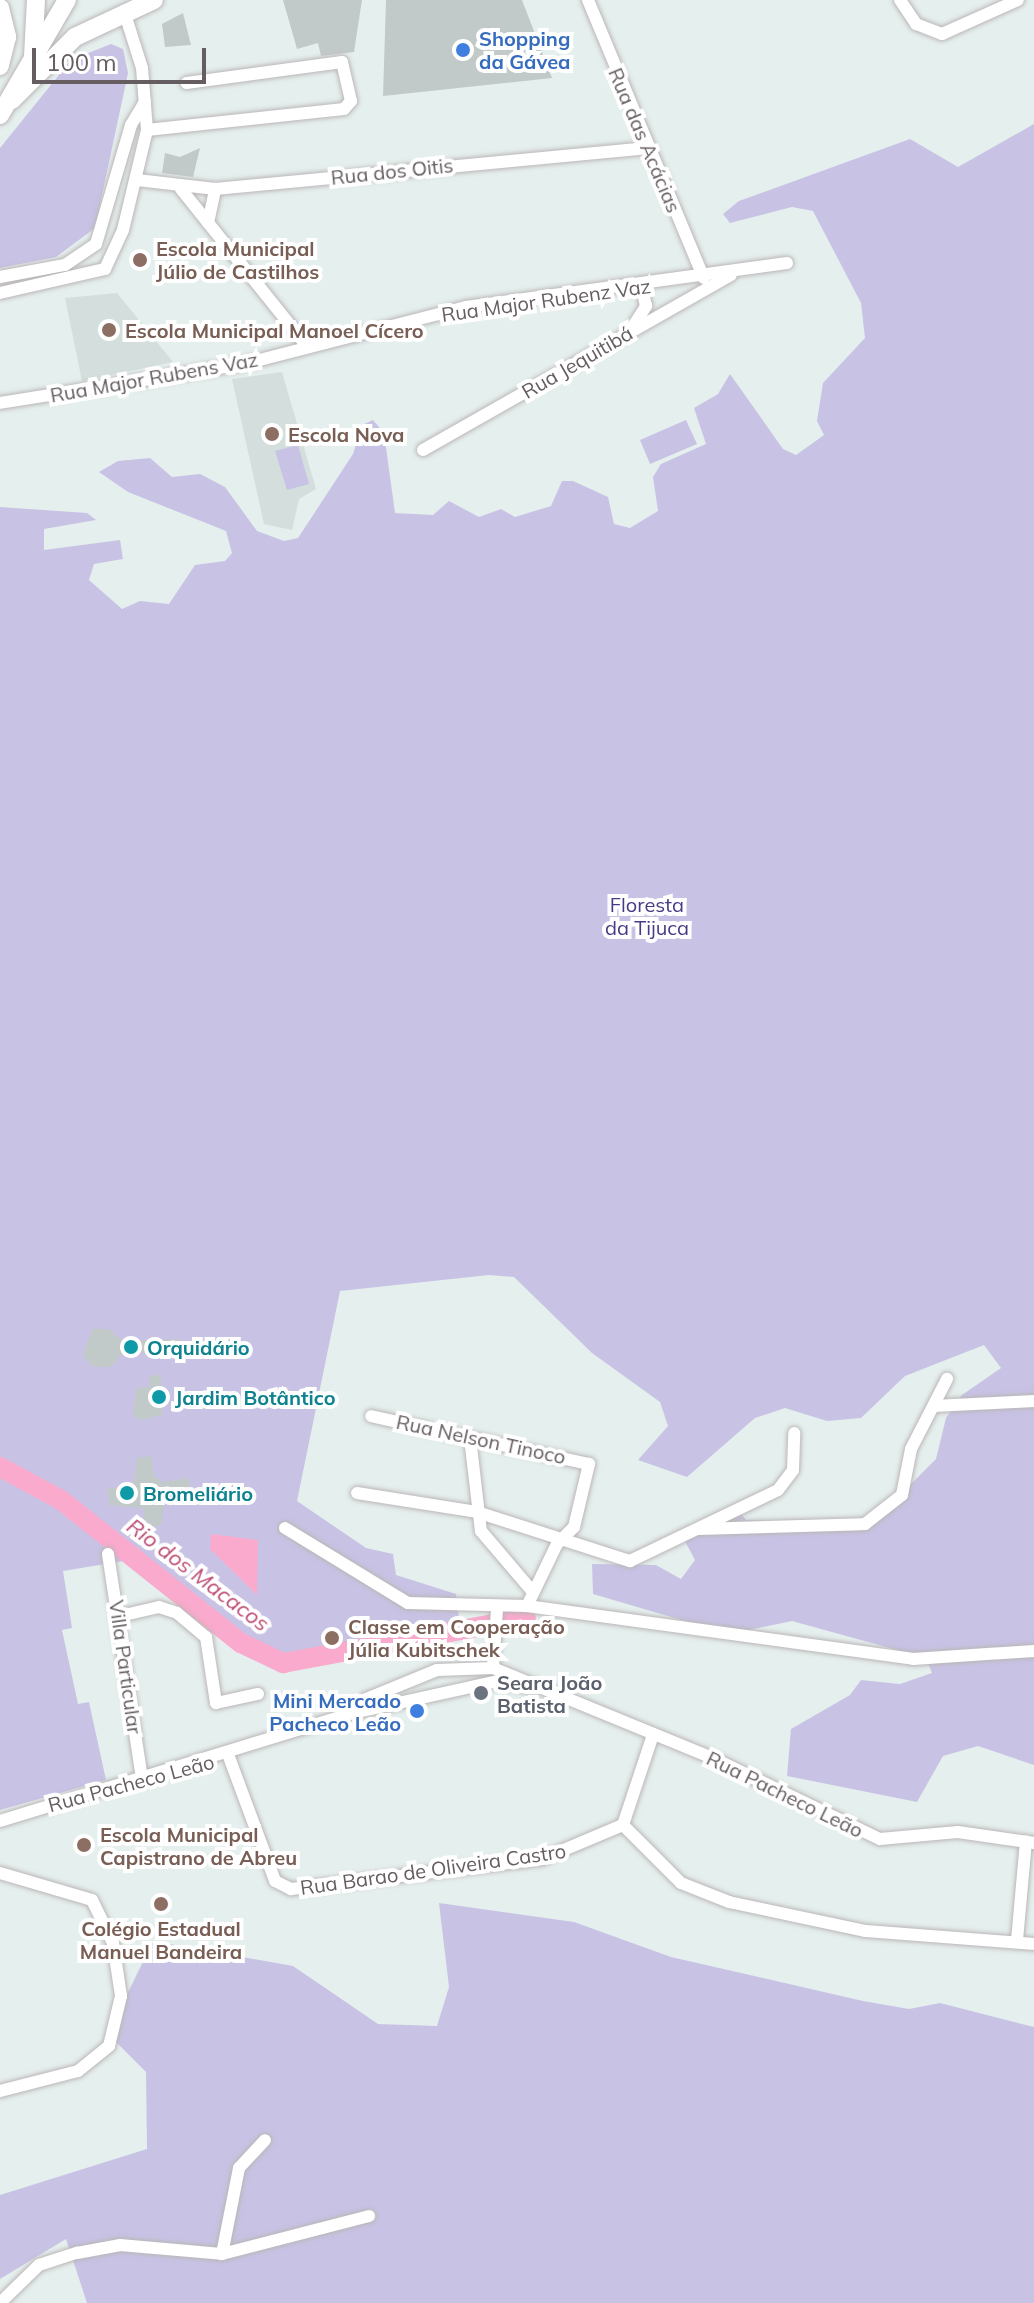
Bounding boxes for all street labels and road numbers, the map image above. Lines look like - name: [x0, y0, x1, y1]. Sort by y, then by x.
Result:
- street label: Rua das Acácias: [604, 64, 686, 216]
- street label: Rua dos Oitis: [330, 153, 454, 189]
- street label: Rua Major Rubenz Vaz: [440, 273, 652, 327]
- street label: Rua Jequitibá: [517, 321, 637, 403]
- street label: Rua Major Rubens Vaz: [48, 347, 260, 407]
- street label: Rua Nelson Tinoco: [394, 1409, 568, 1469]
- street label: Villa Particular: [105, 1598, 147, 1736]
- street label: Rua Pacheco Leão: [703, 1746, 867, 1842]
- street label: Rua Pacheco Leão: [45, 1749, 217, 1817]
- street label: Rua Barao de Oliveira Castro: [298, 1838, 568, 1900]

